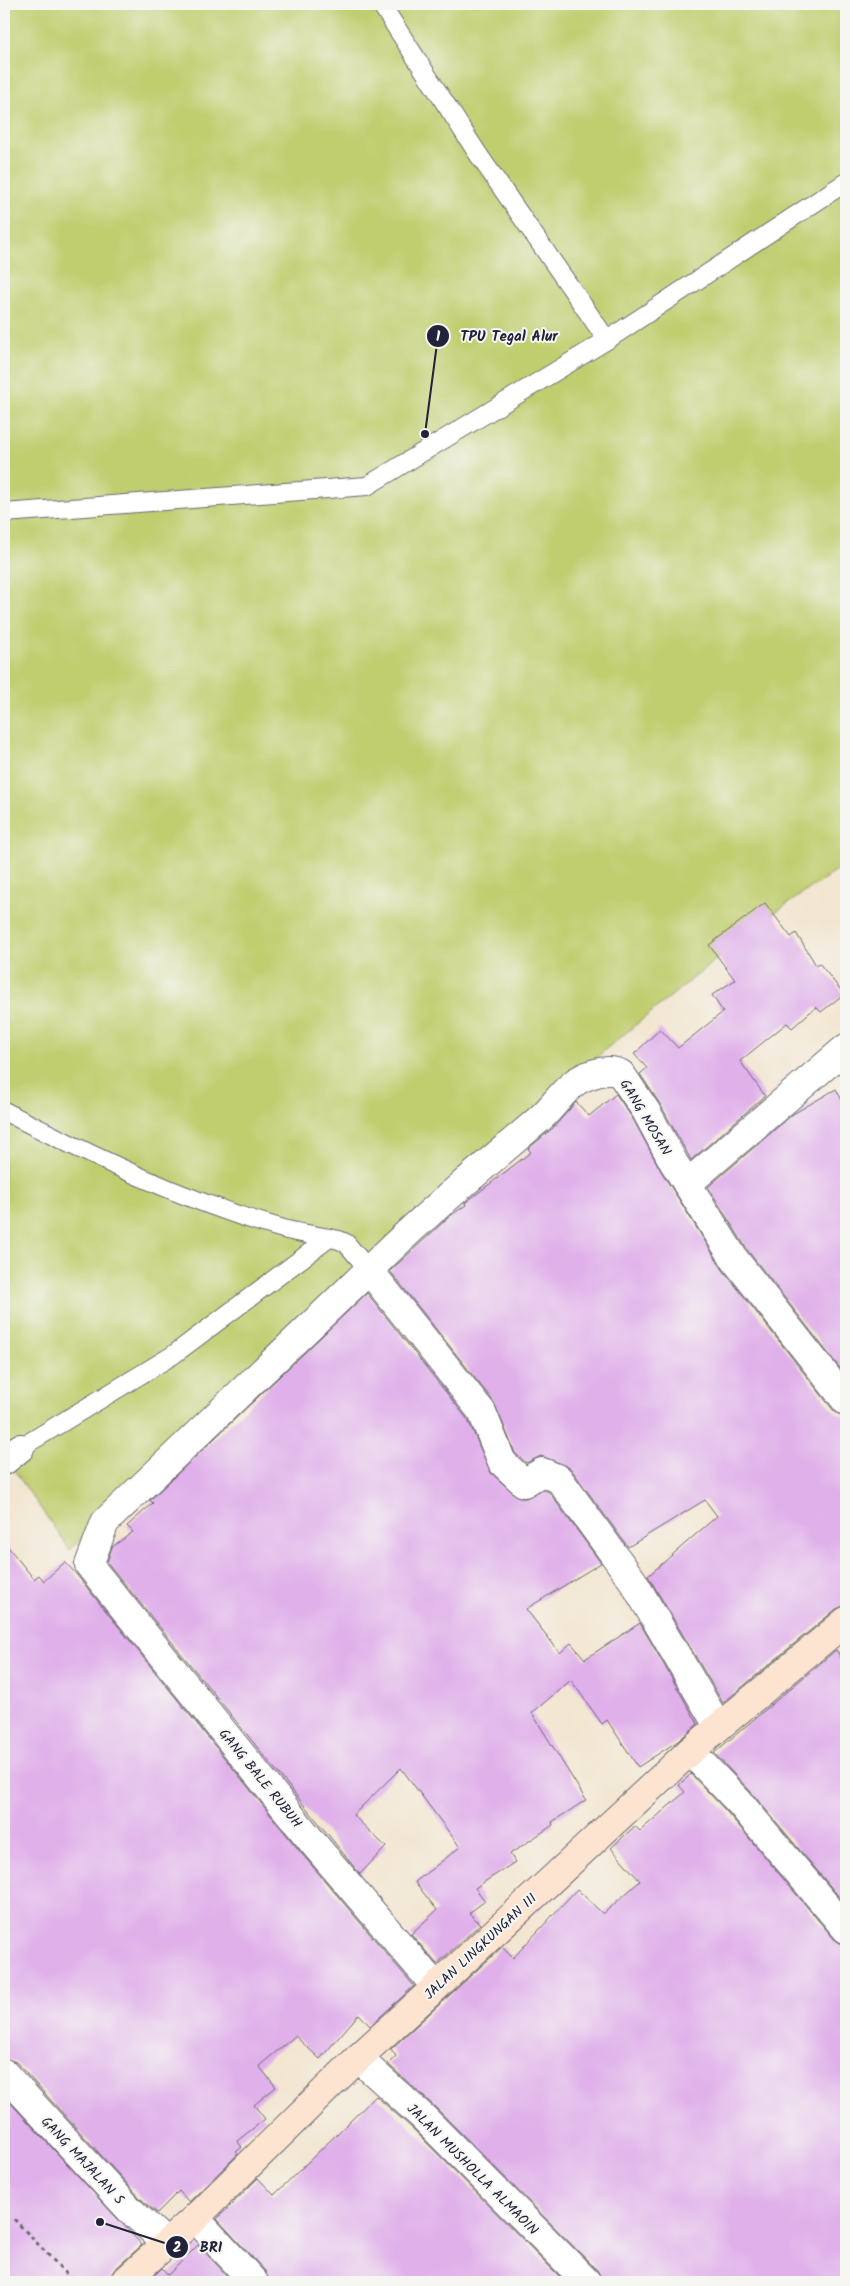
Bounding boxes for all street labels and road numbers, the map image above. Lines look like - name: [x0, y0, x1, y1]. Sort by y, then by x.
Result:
- street label: GANG MOSAN: [614, 1075, 677, 1160]
- street label: GANG BALE RUBUH: [213, 1724, 307, 1833]
- street label: JALAN LINGKUNGAN III: [419, 1888, 542, 2005]
- street label: JALAN MUSHOLLA ALMAOIN: [401, 2099, 544, 2241]
- street label: GANG MAJALAN S: [35, 2111, 130, 2210]

